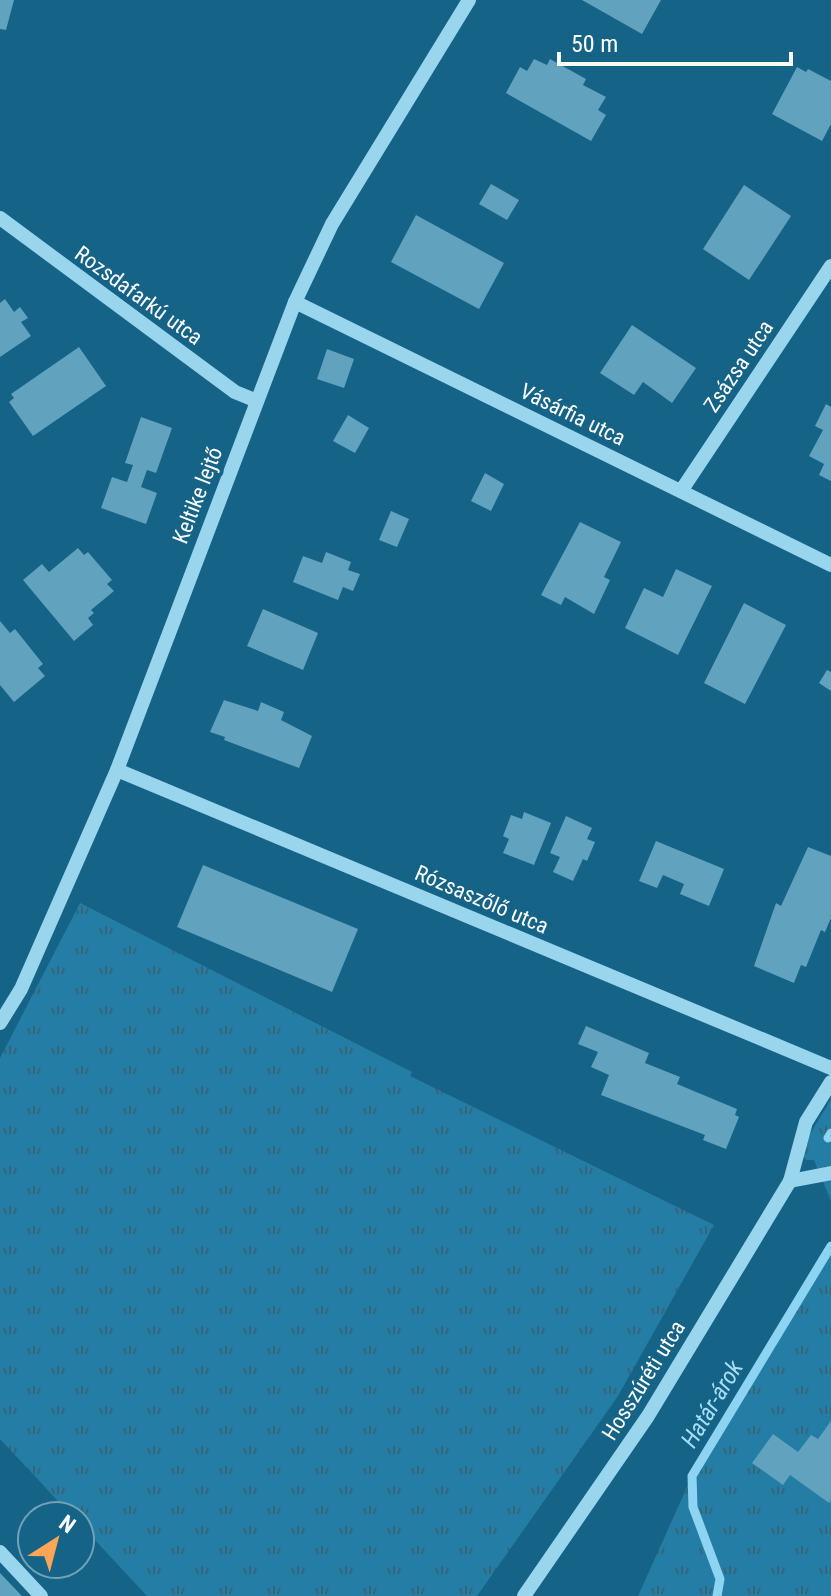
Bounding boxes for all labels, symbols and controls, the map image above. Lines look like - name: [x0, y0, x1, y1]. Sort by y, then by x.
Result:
- scale bar: [559, 16, 791, 66]
- text: 50 m: [571, 30, 618, 58]
- street label: Rozsdafarkú utca: [70, 241, 207, 350]
- street label: Zsázsa utca: [699, 316, 778, 417]
- street label: Vásárfia utca: [516, 378, 629, 451]
- street label: Keltike lejtő: [168, 443, 227, 547]
- street label: Rózsaszőlő utca: [411, 860, 552, 939]
- street label: Hosszúréti utca: [597, 1316, 690, 1445]
- water label: Határ-árok: [675, 1355, 749, 1453]
- north arrow: [16, 1500, 96, 1580]
- text: N: [55, 1510, 80, 1538]

